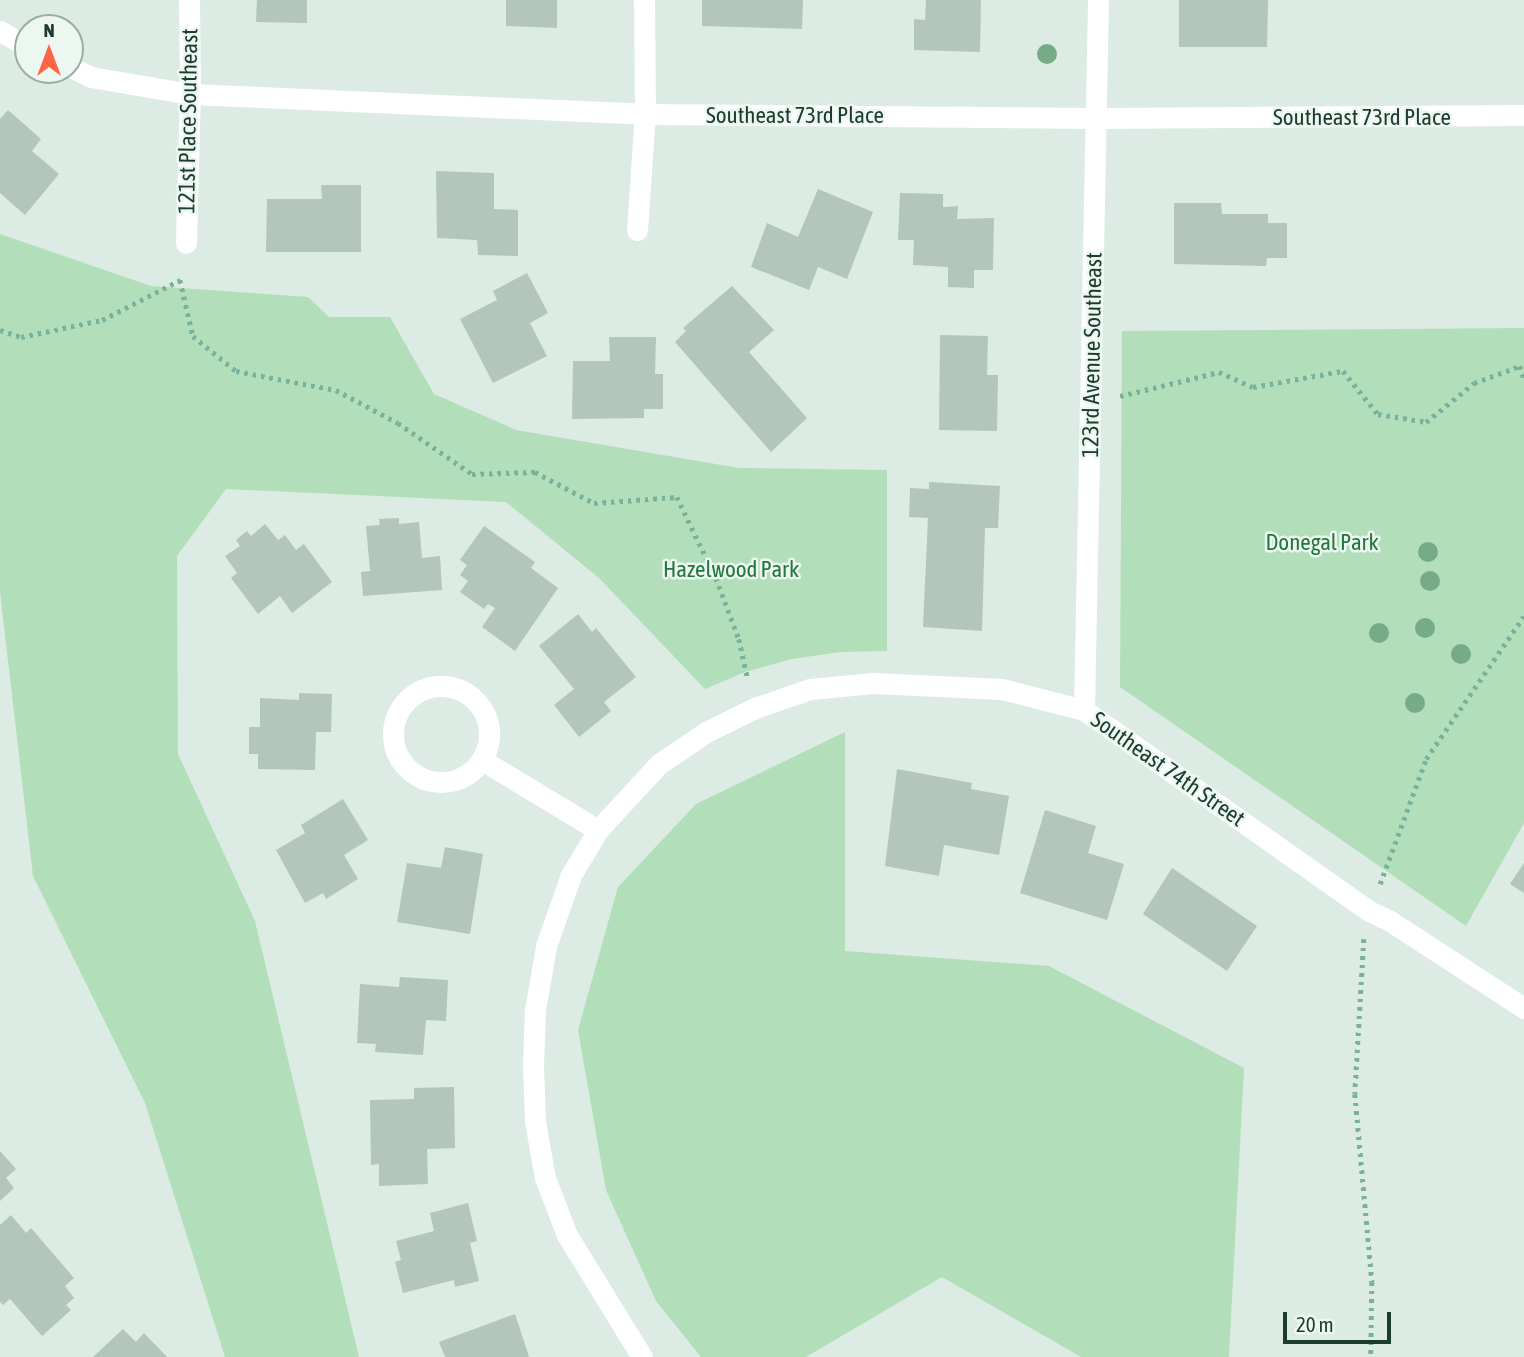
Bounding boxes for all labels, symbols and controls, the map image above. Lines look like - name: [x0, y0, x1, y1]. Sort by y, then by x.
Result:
- north arrow: [14, 14, 84, 84]
- text: N: [43, 19, 55, 41]
- street label: 121st Place Southeast: [173, 28, 203, 214]
- street label: Southeast 73rd Place: [706, 101, 884, 129]
- street label: Southeast 73rd Place: [1273, 103, 1451, 131]
- street label: 123rd Avenue Southeast: [1076, 252, 1108, 458]
- park label: Donegal Park: [1265, 528, 1379, 556]
- park label: Hazelwood Park: [663, 555, 799, 583]
- street label: Southeast 74th Street: [1086, 706, 1250, 832]
- scale bar: [1286, 1298, 1394, 1342]
- text: 20 m: [1296, 1312, 1334, 1336]

